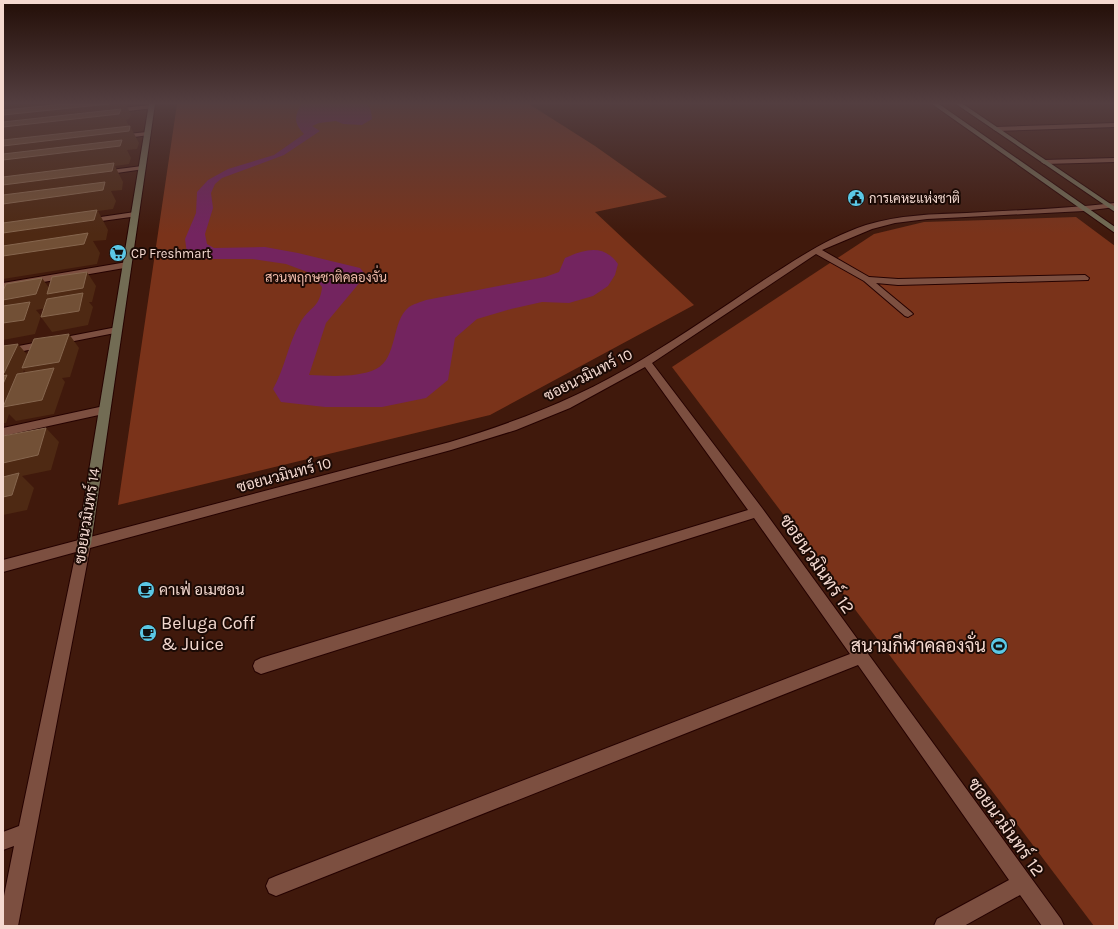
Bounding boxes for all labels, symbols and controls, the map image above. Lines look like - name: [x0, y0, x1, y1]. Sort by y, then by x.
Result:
- public building icon: การเคหะแห่งชาติ: [846, 188, 866, 208]
- place label: การเคหะแห่งชาติ: [869, 190, 960, 206]
- supermarket icon: CP Freshmart: [108, 243, 128, 263]
- place label: CP Freshmart: [131, 246, 211, 261]
- park label: สวนพฤกษชาติคลองจั่น: [265, 265, 387, 286]
- street label: ซอยนวมินทร์ 10: [540, 344, 635, 405]
- street label: ซอยนวมินทร์ 10: [234, 453, 333, 496]
- street label: ซอยนวมินทร์ 14: [70, 466, 104, 565]
- street label: ซอยนวมินทร์ 12: [775, 509, 861, 618]
- cafe icon: คาเฟ่ อเมซอน: [136, 580, 156, 600]
- place label: คาเฟ่ อเมซอน: [159, 580, 245, 599]
- place label: Beluga Coff & Juice: [161, 612, 256, 655]
- cafe icon: Beluga Coff & Juice: [138, 623, 158, 643]
- place label: สนามกีฬาคลองจั่น: [851, 631, 986, 657]
- sports icon: สนามกีฬาคลองจั่น: [989, 636, 1009, 656]
- street label: ซอยนวมินทร์ 12: [963, 772, 1051, 881]

